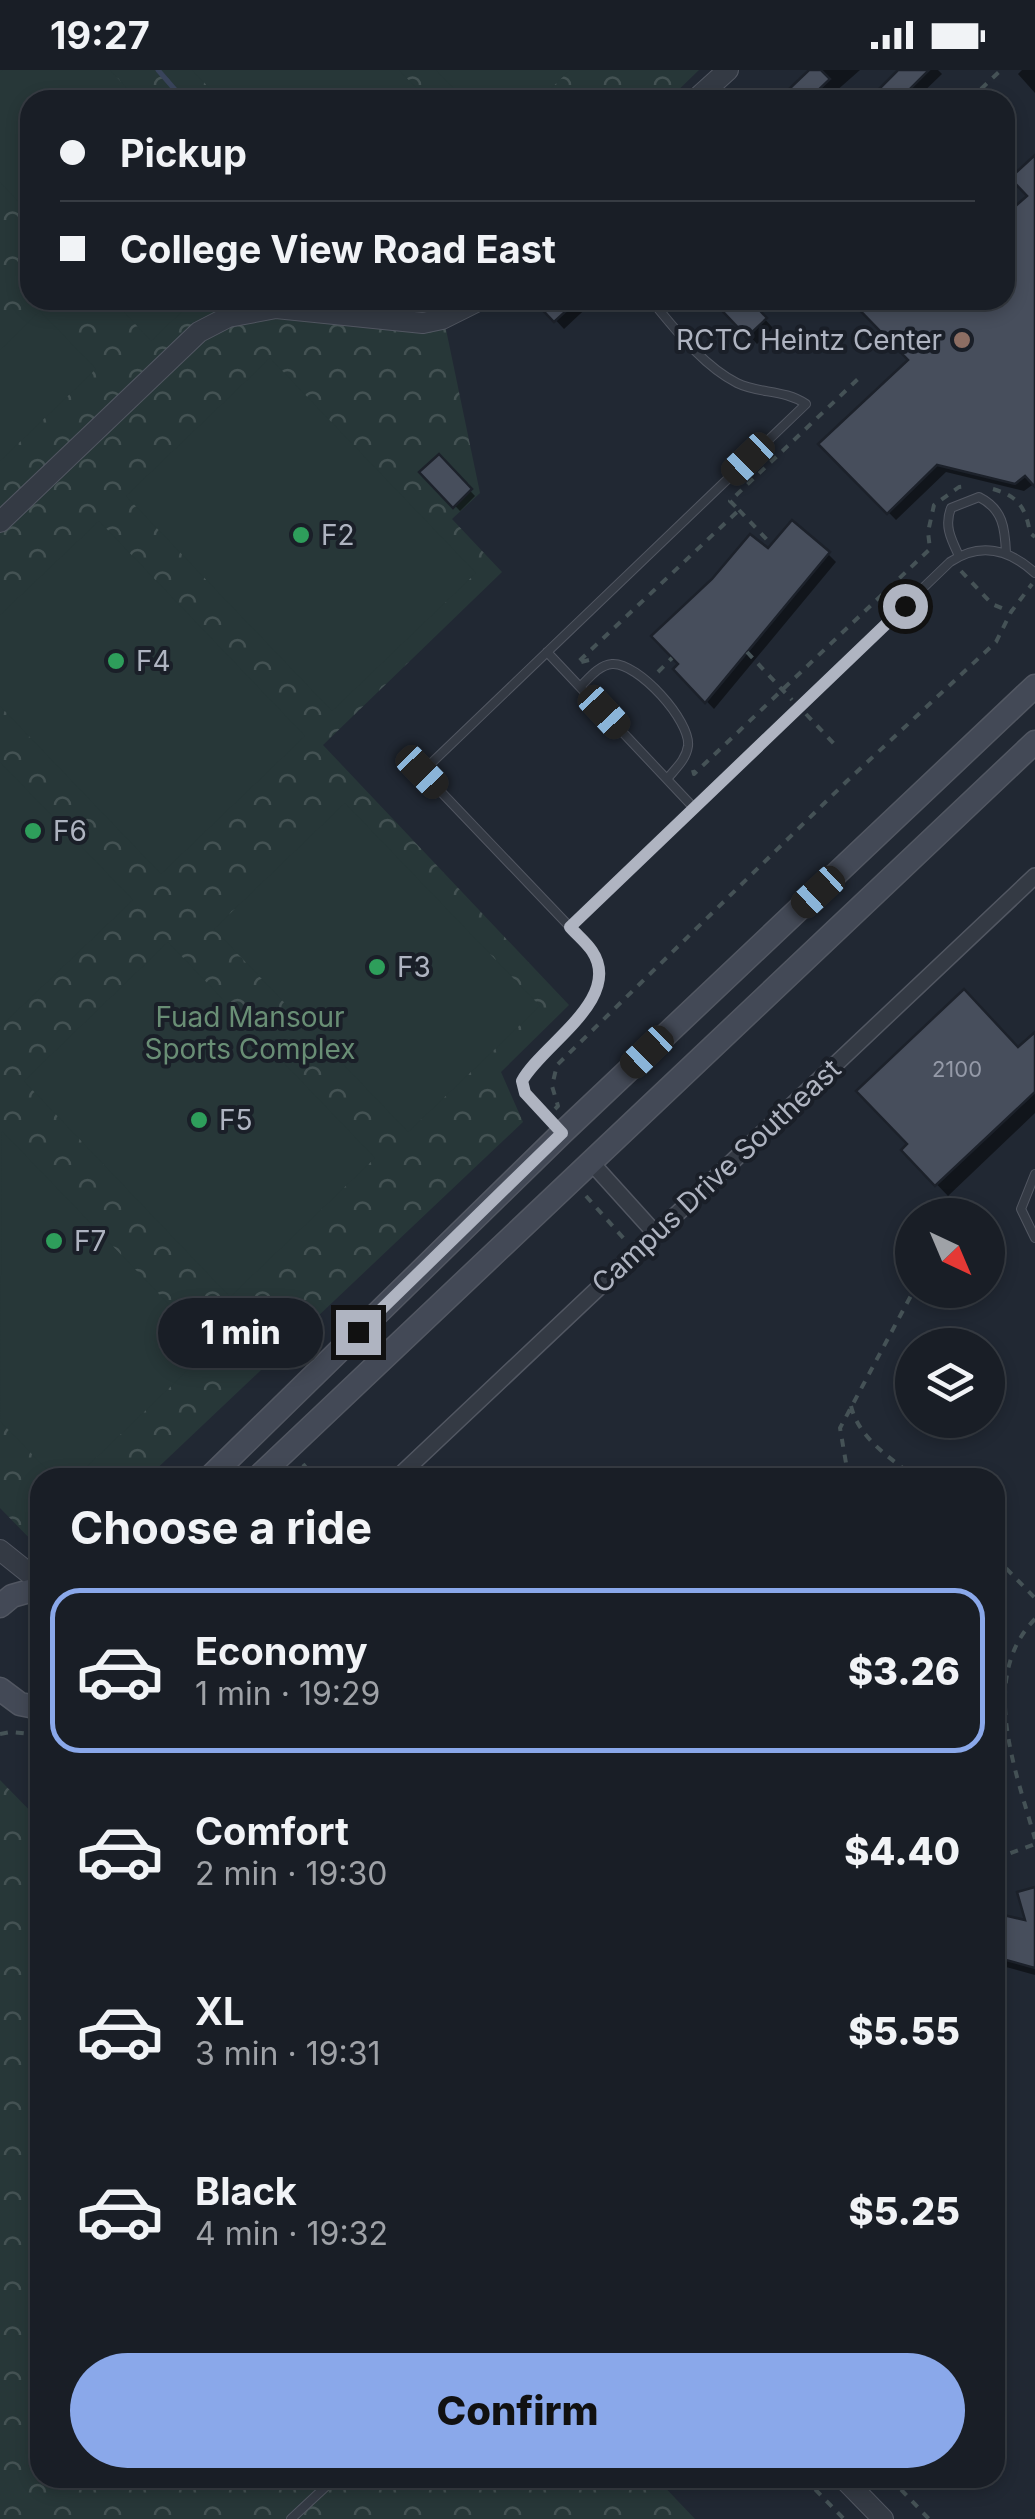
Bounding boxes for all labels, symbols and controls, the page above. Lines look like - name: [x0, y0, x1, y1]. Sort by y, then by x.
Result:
- text: 19:27: [50, 12, 150, 58]
- text: Pickup: [120, 130, 247, 176]
- text: College View Road East: [120, 226, 556, 272]
- place label: RCTC Heintz Center: [676, 323, 942, 357]
- marker: RCTC Heintz Center: [951, 329, 973, 351]
- car: [716, 427, 780, 491]
- place label: F2: [321, 518, 355, 552]
- marker: F2: [290, 524, 312, 546]
- route start: [883, 584, 928, 629]
- place label: F4: [136, 644, 171, 678]
- marker: F4: [105, 650, 127, 672]
- car: [573, 680, 635, 744]
- car: [390, 740, 454, 804]
- place label: F6: [53, 814, 87, 848]
- marker: F6: [22, 820, 44, 842]
- car: [786, 861, 850, 923]
- place label: F3: [397, 950, 431, 984]
- marker: F3: [366, 956, 388, 978]
- park label: Fuad Mansour Sports Complex: [144, 1000, 356, 1066]
- car: [615, 1020, 679, 1084]
- street label: Campus Drive Southeast: [585, 1052, 847, 1300]
- house number: 2100: [932, 1056, 982, 1082]
- place label: F5: [219, 1103, 253, 1137]
- marker: F5: [188, 1109, 210, 1131]
- north arrow: [895, 1198, 1005, 1308]
- map controls: [895, 1198, 1005, 1438]
- place label: F7: [74, 1224, 106, 1258]
- marker: F7: [43, 1230, 65, 1252]
- callout: 1 min: [158, 1297, 323, 1367]
- route end: [336, 1310, 381, 1355]
- text: 1 min: [200, 1313, 281, 1352]
- button: layers: [895, 1328, 1005, 1438]
- text: Choose a ride: [70, 1500, 372, 1555]
- icon: car: [75, 1626, 165, 1716]
- text: Economy: [195, 1628, 368, 1674]
- text: $3.26: [848, 1648, 960, 1694]
- text: 1 min · 19:29: [195, 1674, 380, 1713]
- icon: car: [75, 1806, 165, 1896]
- text: Comfort: [195, 1808, 349, 1854]
- text: $4.40: [844, 1828, 960, 1874]
- text: 2 min · 19:30: [195, 1854, 387, 1893]
- icon: car: [75, 1986, 165, 2076]
- text: XL: [195, 1988, 245, 2034]
- text: $5.55: [848, 2008, 960, 2054]
- text: 3 min · 19:31: [195, 2034, 381, 2073]
- icon: car: [75, 2166, 165, 2256]
- text: Black: [195, 2168, 297, 2214]
- text: $5.25: [849, 2188, 960, 2234]
- text: 4 min · 19:32: [195, 2214, 388, 2253]
- button: Confirm: [70, 2353, 965, 2468]

